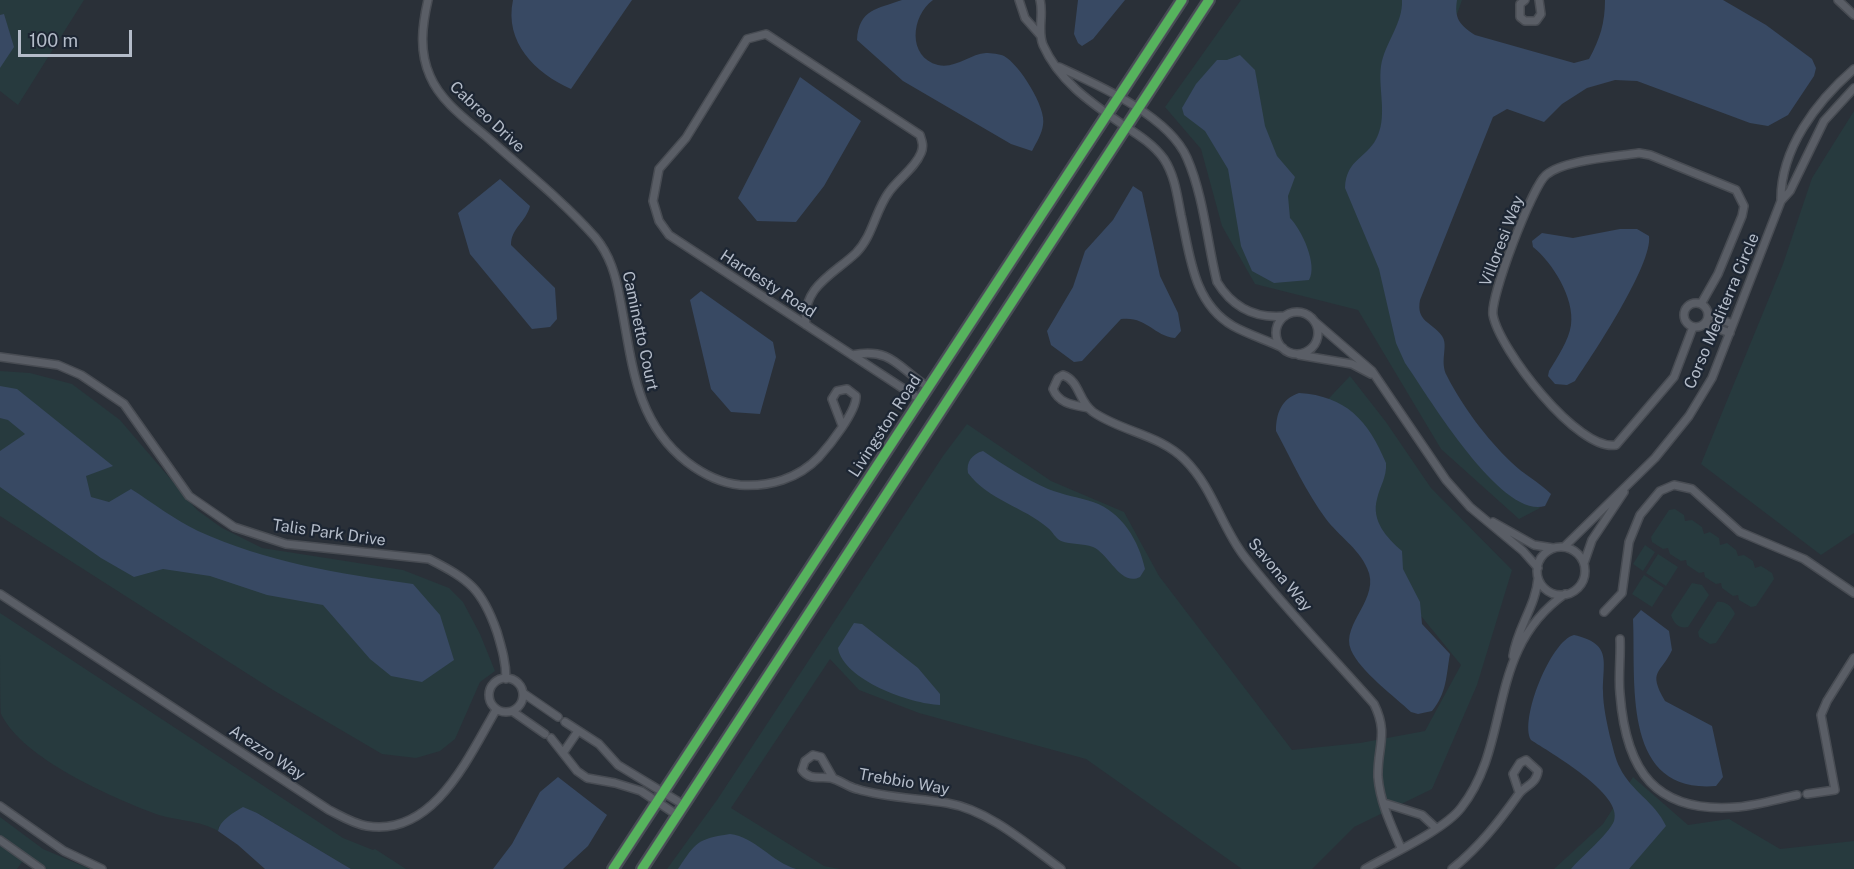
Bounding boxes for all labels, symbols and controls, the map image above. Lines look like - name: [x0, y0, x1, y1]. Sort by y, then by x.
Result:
- scale bar: [21, 18, 135, 56]
- text: 100 m: [29, 30, 78, 51]
- street label: Cabreo Drive: [445, 77, 529, 157]
- street label: Villoresi Way: [1476, 193, 1528, 289]
- street label: Corso Mediterra Circle: [1680, 230, 1764, 392]
- street label: Hardesty Road: [717, 246, 819, 322]
- street label: Caminetto Court: [618, 270, 662, 392]
- street label: Livingston Road: [845, 371, 925, 481]
- street label: Talis Park Drive: [271, 516, 387, 550]
- street label: Savona Way: [1244, 534, 1316, 616]
- street label: Arezzo Way: [226, 721, 308, 785]
- street label: Trebbio Way: [857, 765, 951, 799]

